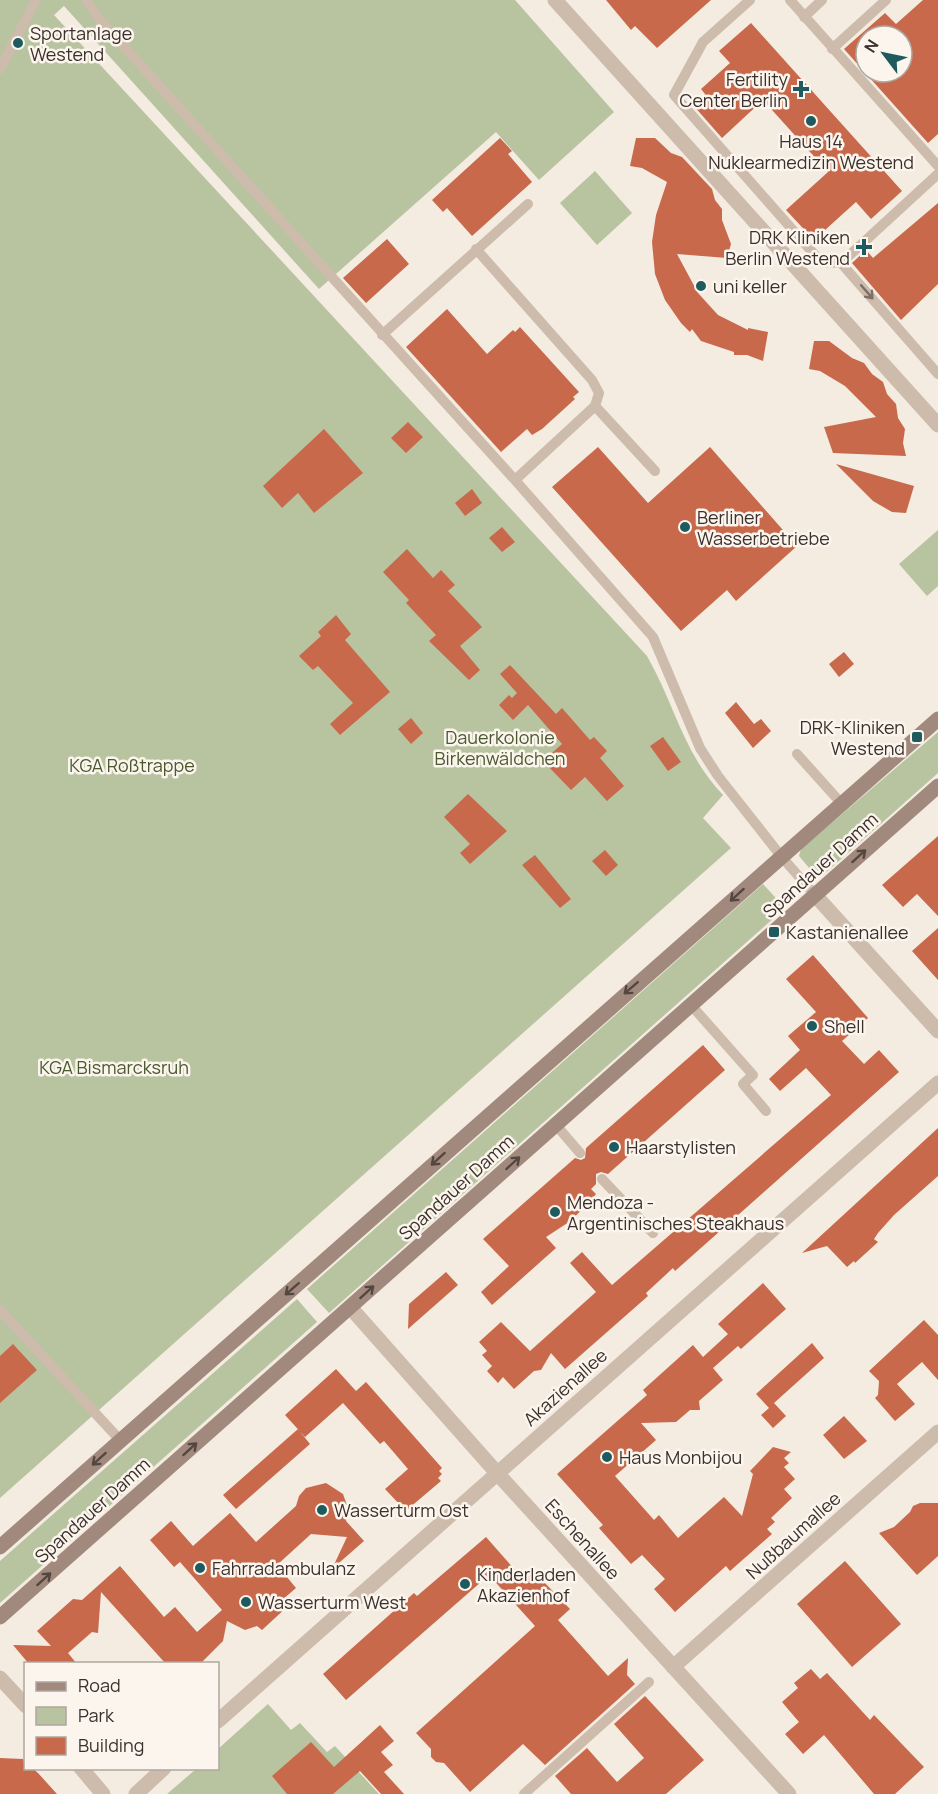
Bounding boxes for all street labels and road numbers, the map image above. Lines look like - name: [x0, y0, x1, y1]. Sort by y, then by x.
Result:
- street label: Spandauer Damm: [757, 807, 883, 923]
- street label: Spandauer Damm: [393, 1129, 519, 1245]
- street label: Akazienallee: [518, 1343, 612, 1431]
- street label: Spandauer Damm: [29, 1452, 155, 1568]
- street label: Nußbaumallee: [741, 1486, 845, 1584]
- street label: Eschenallee: [540, 1494, 626, 1584]

